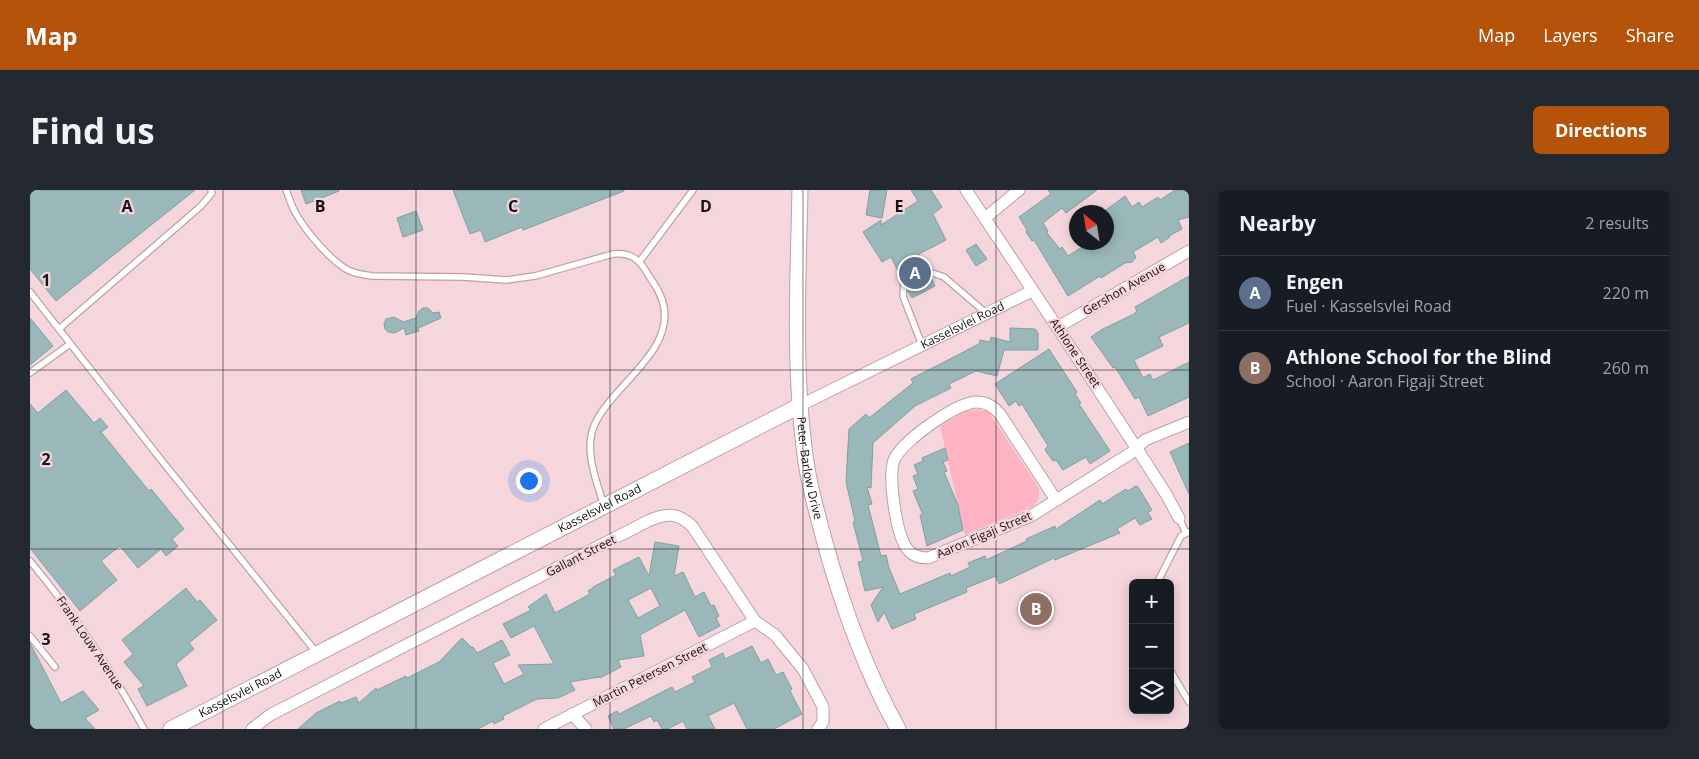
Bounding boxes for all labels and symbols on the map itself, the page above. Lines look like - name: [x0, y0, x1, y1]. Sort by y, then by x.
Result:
- text: A: [121, 195, 133, 217]
- text: B: [315, 195, 325, 217]
- text: C: [508, 195, 518, 217]
- text: D: [700, 195, 712, 217]
- text: E: [895, 195, 904, 217]
- north arrow: [1069, 205, 1114, 250]
- pin: A: [899, 254, 931, 292]
- street label: Gershon Avenue: [1079, 258, 1168, 319]
- text: 1: [41, 269, 51, 291]
- street label: Kasselsvlei Road: [917, 297, 1007, 353]
- street label: Athlone Street: [1046, 315, 1105, 391]
- street label: Peter Barlow Drive: [793, 416, 827, 522]
- text: 2: [41, 448, 51, 470]
- your location: [516, 468, 542, 494]
- street label: Kasselsvlei Road: [555, 480, 644, 537]
- street label: Aaron Figaji Street: [934, 507, 1034, 562]
- street label: Gallant Street: [543, 531, 619, 580]
- pin: B: [1020, 590, 1052, 628]
- street label: Frank Louw Avenue: [53, 593, 128, 693]
- text: 3: [41, 628, 51, 650]
- street label: Martin Petersen Street: [590, 638, 710, 711]
- street label: Kasselsvlei Road: [196, 664, 285, 721]

